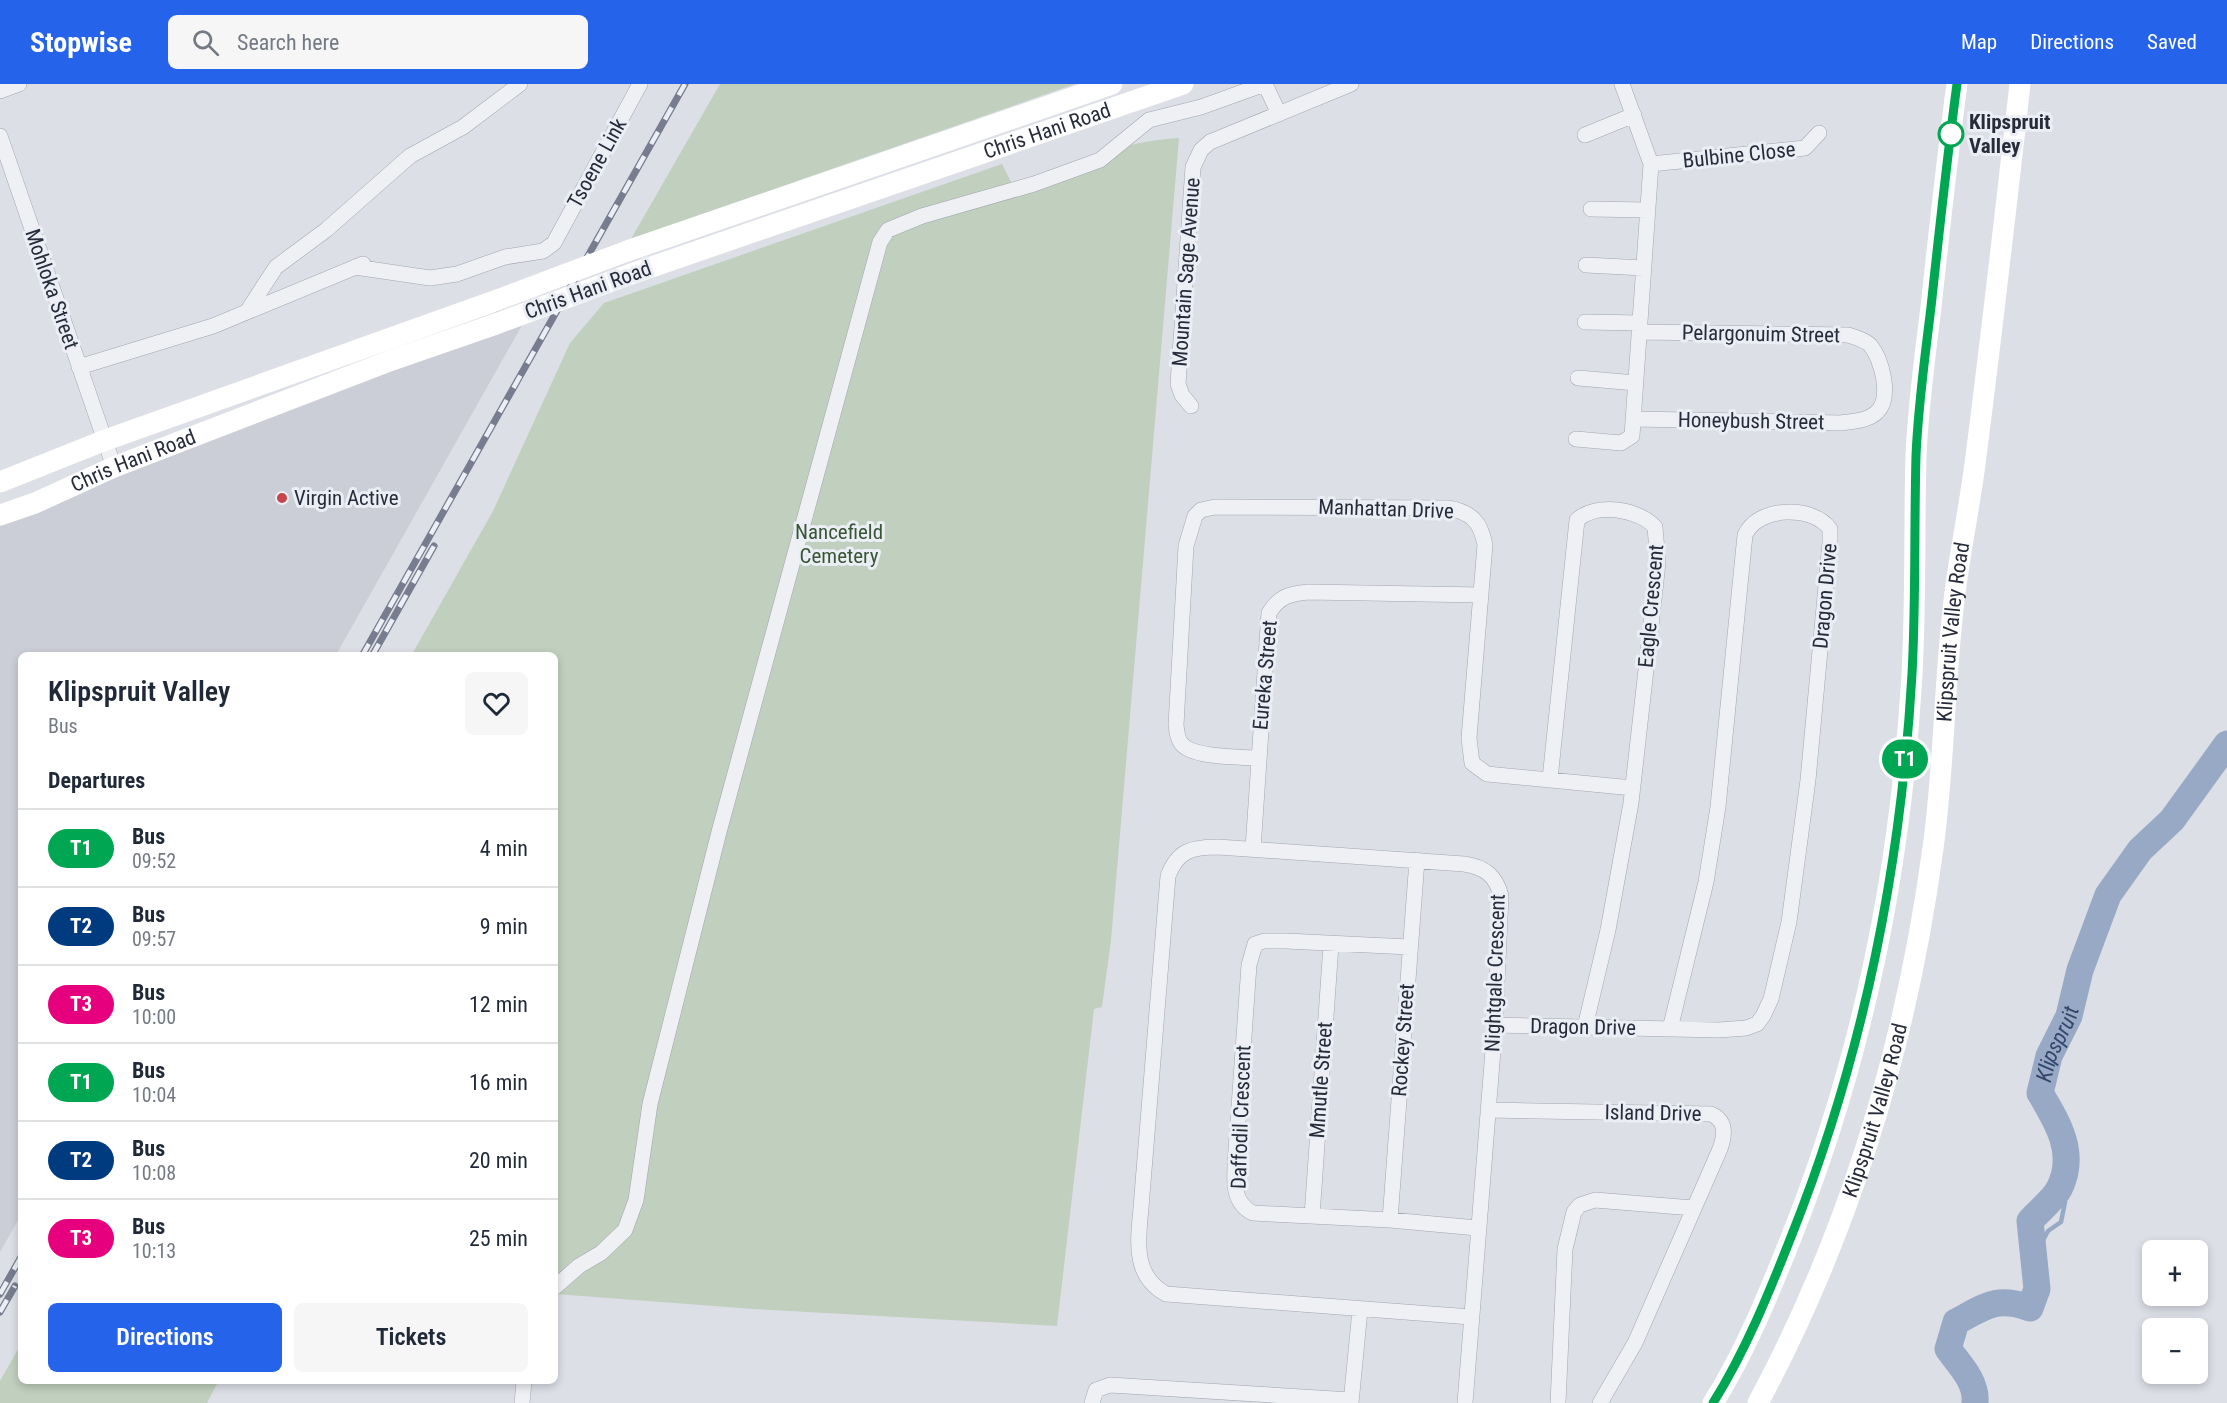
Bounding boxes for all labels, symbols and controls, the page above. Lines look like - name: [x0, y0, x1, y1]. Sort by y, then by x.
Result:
- search box: [168, 15, 588, 69]
- text: Stopwise: [30, 26, 132, 59]
- icon: search: [189, 26, 222, 59]
- text: Search here: [237, 30, 339, 55]
- text: Map: [1961, 30, 1997, 54]
- text: Directions: [2030, 30, 2114, 54]
- text: Saved: [2147, 30, 2197, 54]
- street label: Chris Hani Road: [980, 98, 1114, 164]
- place label: Klipspruit Valley: [1969, 110, 2051, 158]
- street label: Tsoene Link: [563, 113, 632, 212]
- marker: Klipspruit Valley: [1938, 121, 1964, 147]
- street label: Bulbine Close: [1681, 137, 1797, 173]
- street label: Mountain Sage Avenue: [1167, 177, 1205, 367]
- street label: Mohloka Street: [20, 226, 84, 352]
- street label: Chris Hani Road: [522, 256, 654, 324]
- street label: Pelargonuim Street: [1682, 321, 1840, 347]
- street label: Honeybush Street: [1678, 408, 1824, 434]
- street label: Chris Hani Road: [67, 425, 199, 497]
- place label: Virgin Active: [294, 486, 399, 510]
- marker: Virgin Active: [275, 491, 289, 505]
- street label: Manhattan Drive: [1318, 495, 1454, 523]
- park label: Nancefield Cemetery: [795, 520, 883, 568]
- street label: Klipspruit Valley Road: [1932, 540, 1974, 722]
- street label: Dragon Drive: [1808, 542, 1842, 650]
- street label: Eagle Crescent: [1634, 543, 1668, 669]
- street label: Eureka Street: [1248, 619, 1282, 731]
- button: heart: [465, 672, 528, 735]
- text: Klipspruit Valley: [48, 675, 230, 708]
- text: Bus: [48, 714, 78, 738]
- line badge: T1: [1878, 740, 1932, 778]
- text: T1: [1894, 747, 1916, 771]
- text: Departures: [48, 768, 145, 793]
- text: Bus: [132, 824, 165, 849]
- text: T1: [70, 836, 92, 860]
- text: 4 min: [480, 836, 528, 861]
- text: 09:52: [132, 849, 176, 873]
- street label: Nightgale Crescent: [1480, 894, 1510, 1052]
- text: Bus: [132, 902, 165, 927]
- text: T2: [70, 914, 92, 938]
- text: 9 min: [480, 914, 528, 939]
- text: 09:57: [132, 927, 176, 951]
- text: Bus: [132, 980, 165, 1005]
- street label: Rockey Street: [1387, 983, 1419, 1097]
- text: T3: [70, 992, 92, 1016]
- text: 12 min: [469, 992, 528, 1017]
- water label: Klipspruit: [2031, 1003, 2084, 1084]
- text: 10:00: [132, 1005, 176, 1029]
- street label: Dragon Drive: [1530, 1014, 1636, 1040]
- street label: Mmutle Street: [1305, 1021, 1337, 1139]
- street label: Klipspruit Valley Road: [1838, 1021, 1912, 1201]
- street label: Daffodil Crescent: [1226, 1045, 1256, 1189]
- text: Bus: [132, 1058, 165, 1083]
- text: T1: [70, 1070, 92, 1094]
- text: 16 min: [469, 1070, 528, 1095]
- text: 10:04: [132, 1083, 176, 1107]
- street label: Island Drive: [1604, 1100, 1702, 1126]
- text: Bus: [132, 1136, 165, 1161]
- text: T2: [70, 1148, 92, 1172]
- text: 20 min: [469, 1148, 528, 1173]
- text: 10:08: [132, 1161, 176, 1185]
- text: Bus: [132, 1214, 165, 1239]
- text: T3: [70, 1226, 92, 1250]
- text: 25 min: [469, 1226, 528, 1251]
- text: 10:13: [132, 1239, 176, 1263]
- map controls: [2142, 1240, 2208, 1384]
- button: +: [2142, 1240, 2208, 1306]
- button: Directions: [48, 1303, 282, 1372]
- button: Tickets: [294, 1303, 528, 1372]
- button: −: [2142, 1318, 2208, 1384]

